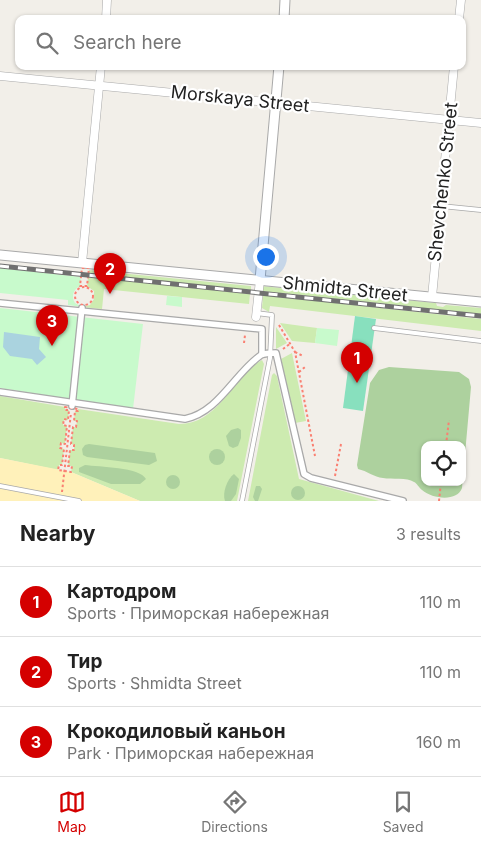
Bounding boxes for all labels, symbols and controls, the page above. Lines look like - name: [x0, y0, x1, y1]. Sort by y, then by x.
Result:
- search box: [15, 15, 466, 70]
- icon: search: [33, 29, 61, 57]
- text: Search here: [73, 31, 182, 54]
- street label: Morskaya Street: [170, 81, 310, 116]
- street label: Shevchenko Street: [424, 101, 461, 263]
- your location: [253, 244, 279, 270]
- pin: 2: [94, 253, 126, 294]
- street label: Shmidta Street: [282, 271, 409, 306]
- pin: 3: [36, 305, 68, 346]
- pin: 1: [341, 342, 373, 383]
- map controls: [421, 441, 466, 486]
- button: locate: [421, 441, 466, 486]
- text: Nearby: [20, 521, 95, 546]
- text: 3 results: [396, 524, 461, 544]
- text: Картодром: [67, 580, 176, 603]
- text: 1: [33, 592, 39, 612]
- text: 110 m: [419, 592, 461, 612]
- text: Sports · Приморская набережная: [67, 603, 329, 623]
- text: Тир: [67, 650, 102, 673]
- text: 2: [31, 662, 41, 682]
- text: 110 m: [419, 662, 461, 682]
- text: Sports · Shmidta Street: [67, 673, 242, 693]
- text: Крокодиловый каньон: [67, 720, 285, 743]
- text: 3: [31, 732, 41, 752]
- text: 160 m: [416, 732, 461, 752]
- text: Park · Приморская набережная: [67, 743, 314, 763]
- tab: Map: [57, 788, 86, 835]
- tab: Directions: [201, 788, 268, 835]
- tab: Saved: [383, 788, 424, 835]

